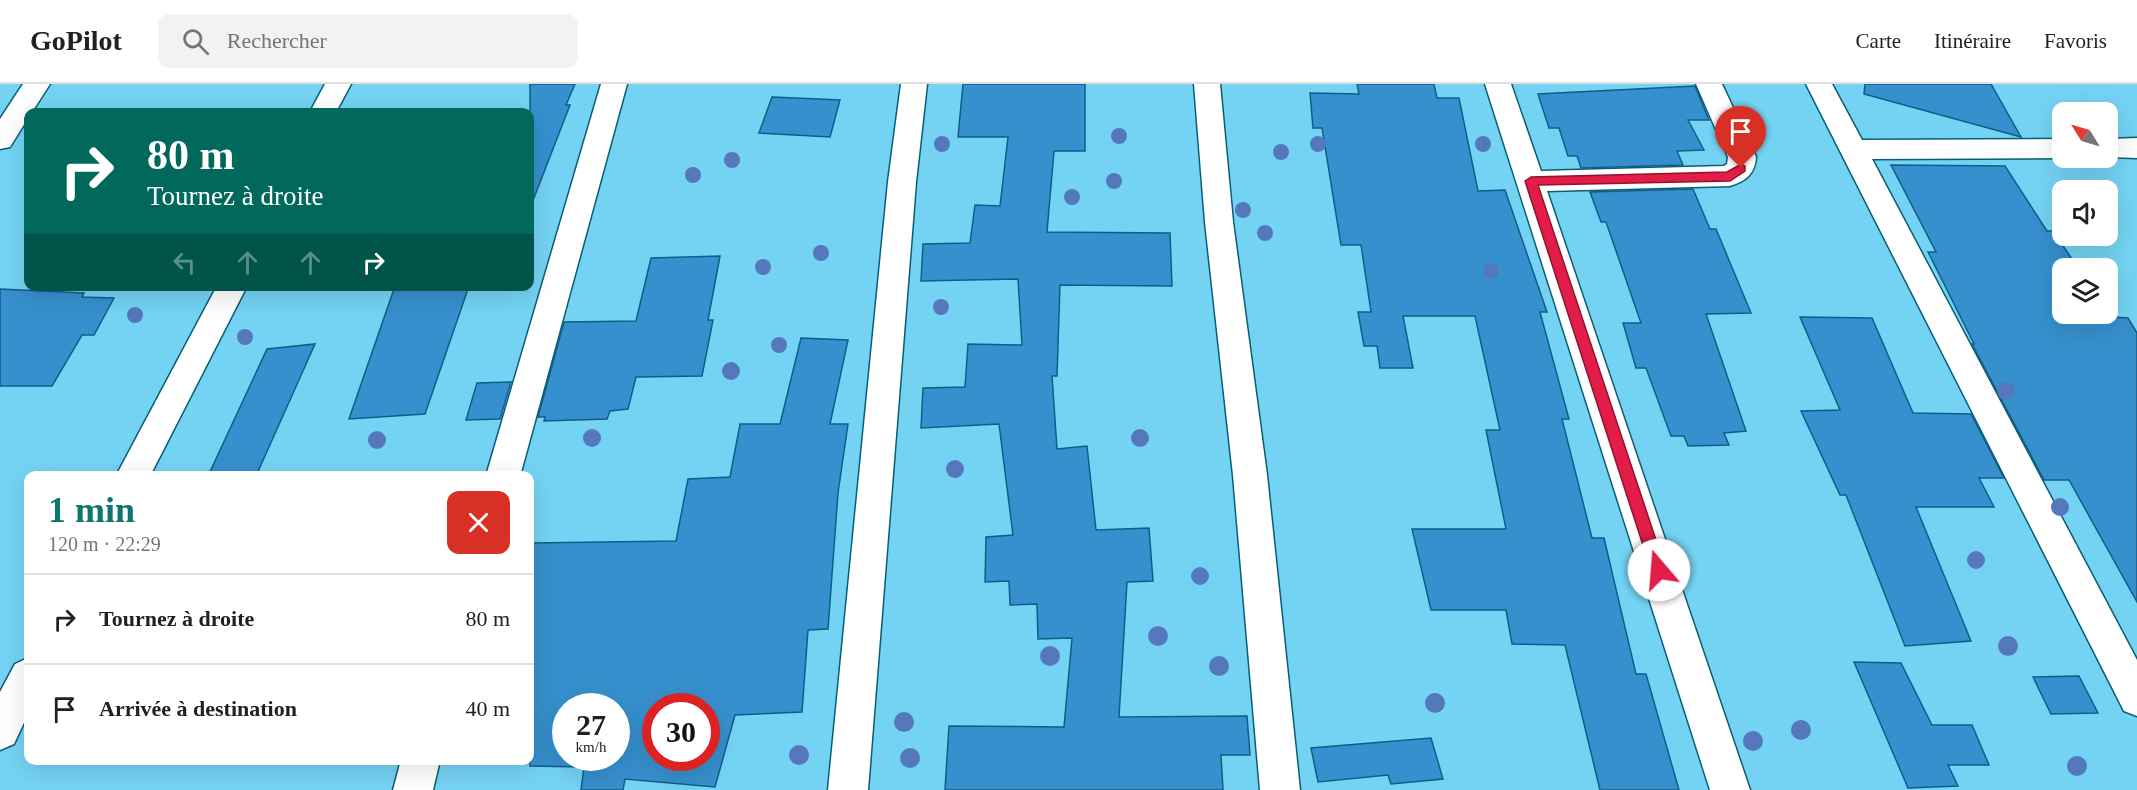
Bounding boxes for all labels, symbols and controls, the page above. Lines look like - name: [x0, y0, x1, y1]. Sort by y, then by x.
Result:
- search box: [158, 14, 578, 68]
- text: GoPilot: [30, 25, 122, 56]
- icon: search: [179, 25, 212, 58]
- text: Rechercher: [227, 28, 327, 53]
- text: Carte: [1856, 29, 1901, 53]
- text: Itinéraire: [1934, 29, 2011, 53]
- text: Favoris: [2044, 29, 2107, 53]
- north arrow: [2052, 102, 2118, 168]
- map controls: [2052, 102, 2118, 324]
- pin: [1715, 106, 1766, 168]
- icon: arrive: [1724, 115, 1757, 148]
- icon: right: [48, 132, 126, 210]
- text: 80 m: [147, 132, 235, 178]
- button: sound: [2052, 180, 2118, 246]
- text: Tournez à droite: [147, 181, 324, 211]
- icon: left: [168, 246, 201, 279]
- icon: ahead: [231, 246, 264, 279]
- icon: ahead: [294, 246, 327, 279]
- icon: right: [357, 246, 390, 279]
- button: layers: [2052, 258, 2118, 324]
- text: 1 min: [48, 490, 135, 530]
- button: close: [447, 491, 510, 554]
- text: 120 m · 22:29: [48, 533, 161, 555]
- position arrow: [1627, 538, 1691, 602]
- icon: right: [48, 603, 81, 636]
- text: Tournez à droite: [99, 606, 254, 631]
- text: 80 m: [465, 606, 510, 631]
- icon: arrive: [48, 693, 81, 726]
- speed limit sign: 30: [642, 693, 720, 771]
- text: Arrivée à destination: [99, 696, 297, 721]
- text: 40 m: [465, 696, 510, 721]
- text: 27: [576, 708, 606, 741]
- text: km/h: [576, 739, 606, 755]

